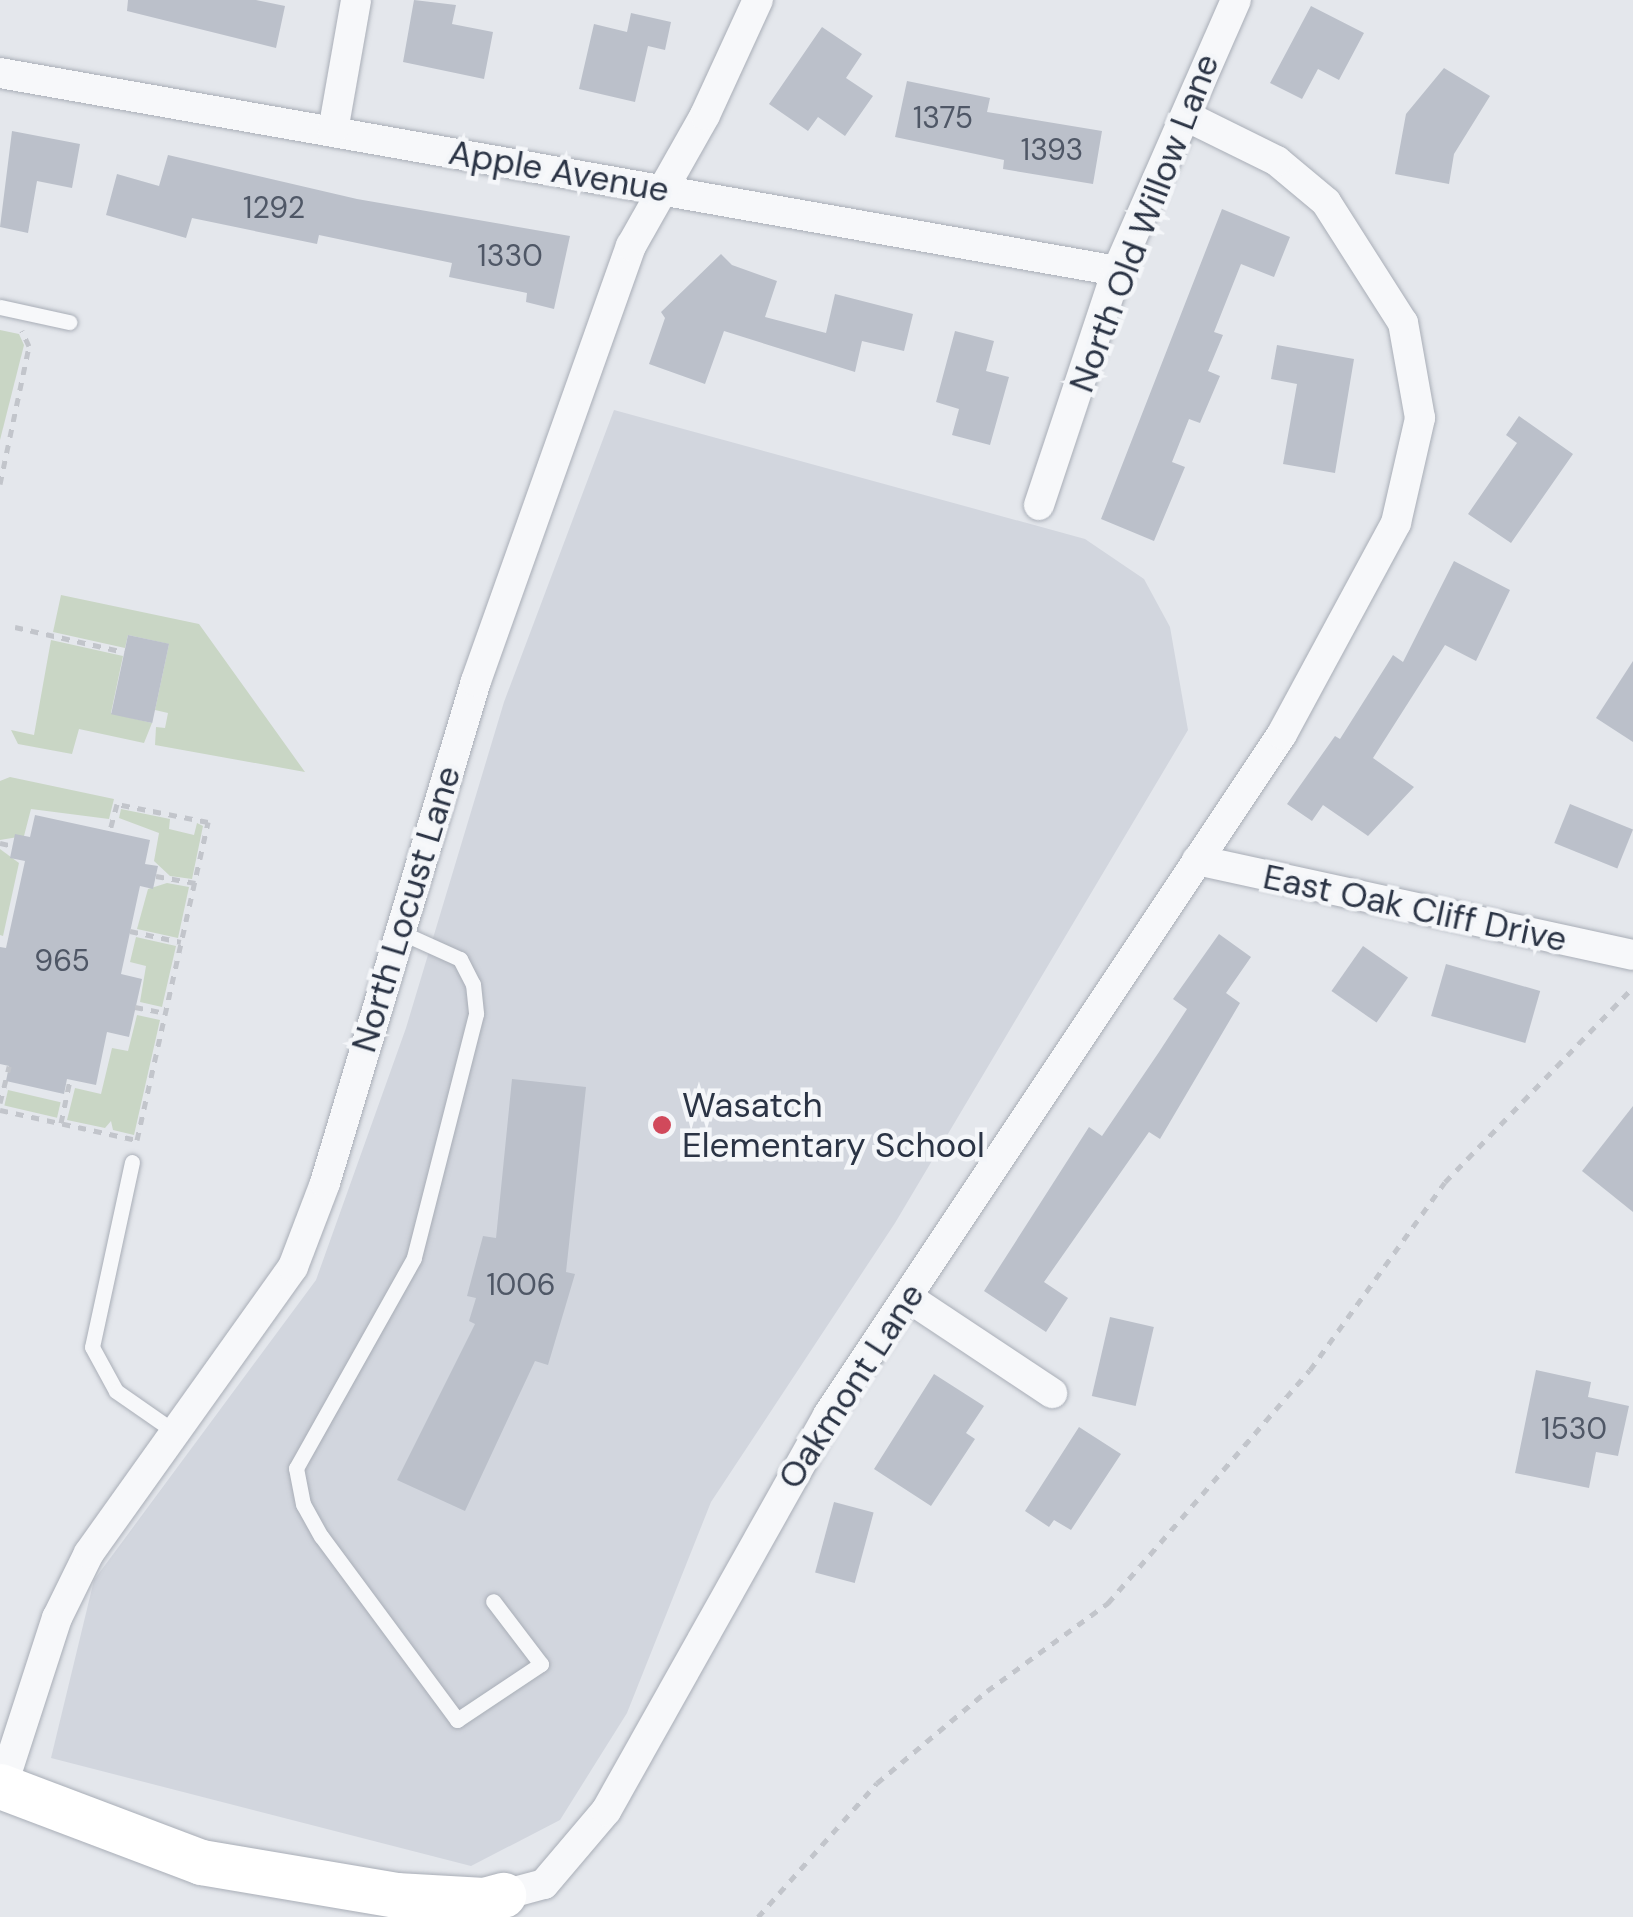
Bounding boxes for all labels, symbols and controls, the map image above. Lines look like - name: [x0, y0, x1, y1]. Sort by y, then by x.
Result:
- street label: North Old Willow Lane: [1060, 48, 1228, 398]
- house number: 1375: [913, 100, 973, 136]
- street label: Apple Avenue: [446, 131, 672, 211]
- house number: 1393: [1021, 132, 1083, 168]
- house number: 1292: [243, 190, 305, 226]
- house number: 1330: [477, 238, 543, 274]
- street label: North Locust Lane: [343, 761, 469, 1057]
- street label: East Oak Cliff Drive: [1260, 855, 1570, 961]
- house number: 965: [34, 943, 90, 979]
- place label: Wasatch Elementary School: [682, 1084, 985, 1166]
- marker: Wasatch Elementary School: [651, 1114, 673, 1136]
- house number: 1006: [486, 1267, 556, 1303]
- street label: Oakmont Lane: [769, 1275, 933, 1497]
- house number: 1530: [1541, 1411, 1607, 1447]

